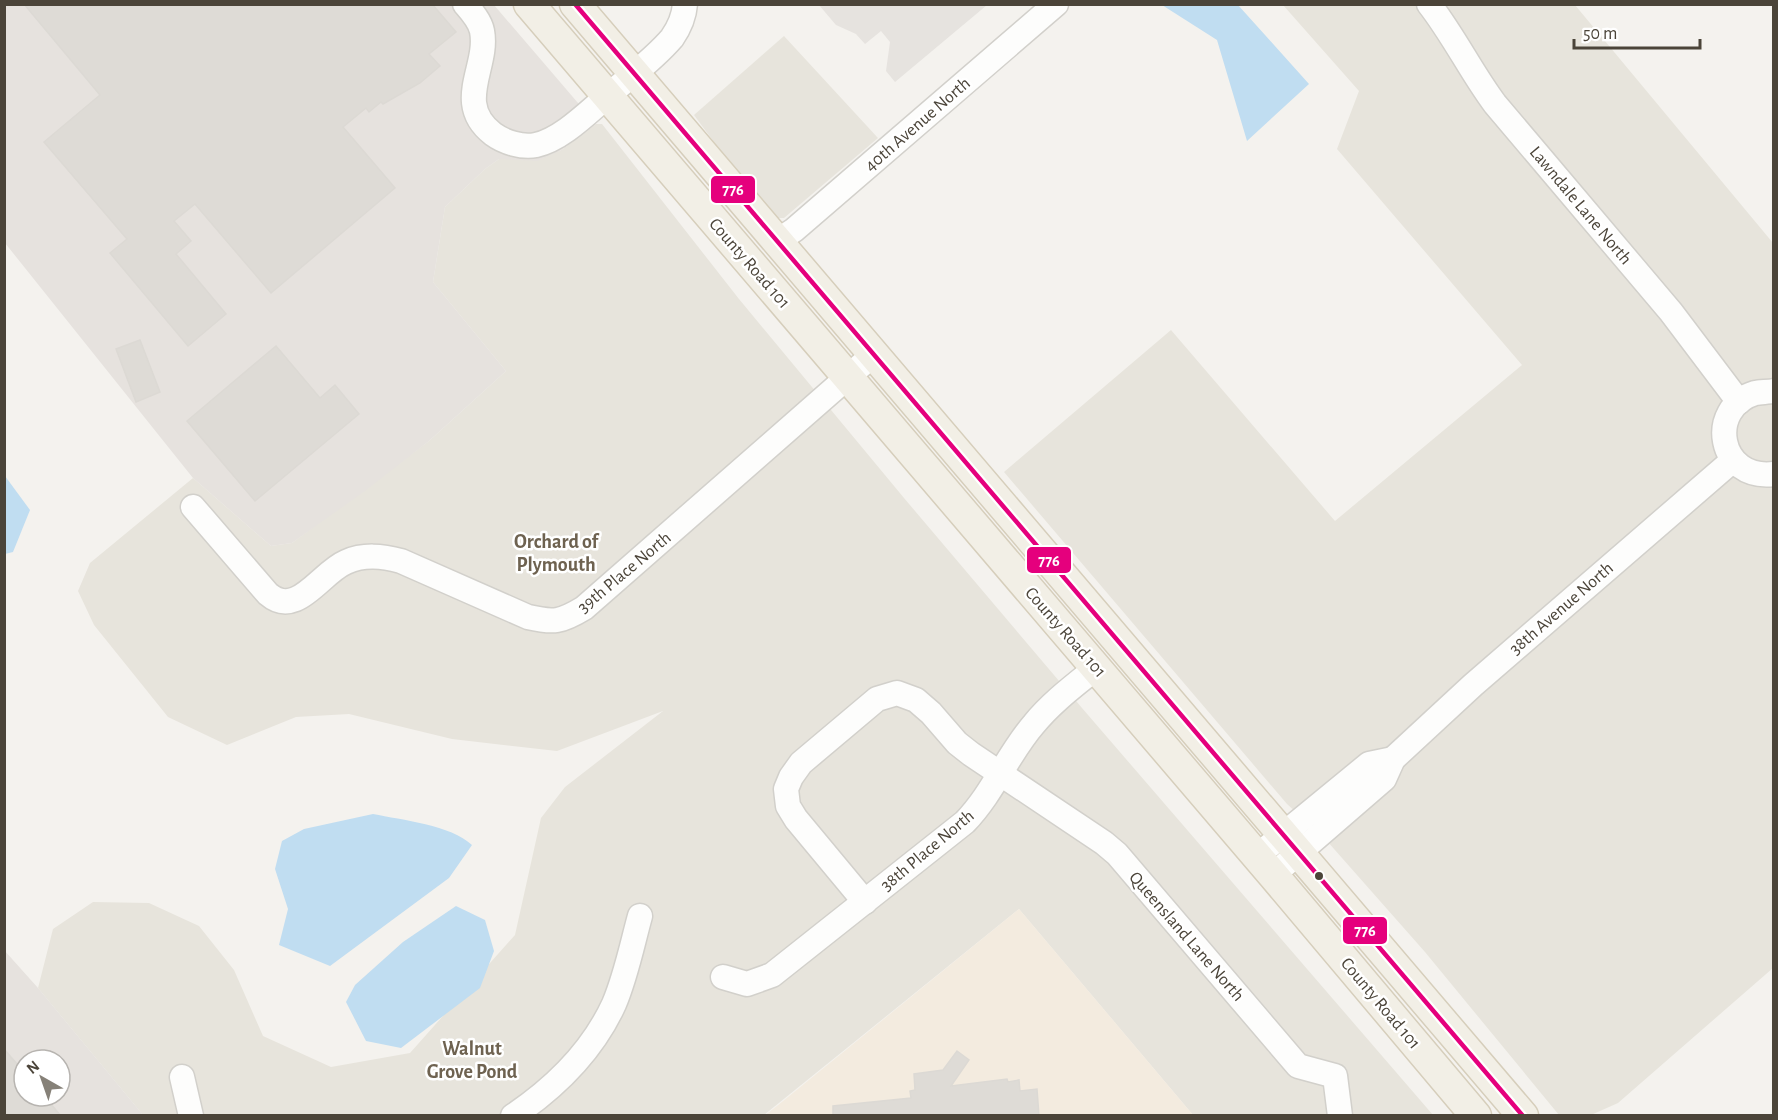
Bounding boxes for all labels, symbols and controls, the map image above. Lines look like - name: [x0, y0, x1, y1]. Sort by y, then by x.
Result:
- scale bar: [1574, 12, 1700, 50]
- text: 50 m: [1583, 25, 1617, 43]
- street label: 40th Avenue North: [861, 74, 974, 175]
- street label: Lawndale Lane North: [1526, 143, 1635, 268]
- line badge: 776: [710, 175, 756, 204]
- text: 776: [722, 182, 744, 198]
- street label: County Road 101: [705, 215, 793, 312]
- street label: 39th Place North: [575, 529, 675, 617]
- district label: Orchard of Plymouth: [514, 532, 599, 575]
- line badge: 776: [1026, 546, 1072, 574]
- text: 776: [1038, 553, 1060, 569]
- street label: 38th Avenue North: [1506, 559, 1617, 659]
- street label: County Road 101: [1021, 584, 1109, 681]
- street label: 38th Place North: [877, 807, 978, 895]
- street label: Queensland Lane North: [1125, 868, 1247, 1005]
- unlabelled marker: [1313, 870, 1325, 882]
- line badge: 776: [1342, 916, 1388, 945]
- text: 776: [1354, 923, 1376, 939]
- street label: County Road 101: [1337, 955, 1424, 1053]
- district label: Walnut Grove Pond: [427, 1039, 518, 1082]
- north arrow: [12, 1048, 72, 1108]
- text: N: [24, 1058, 42, 1077]

